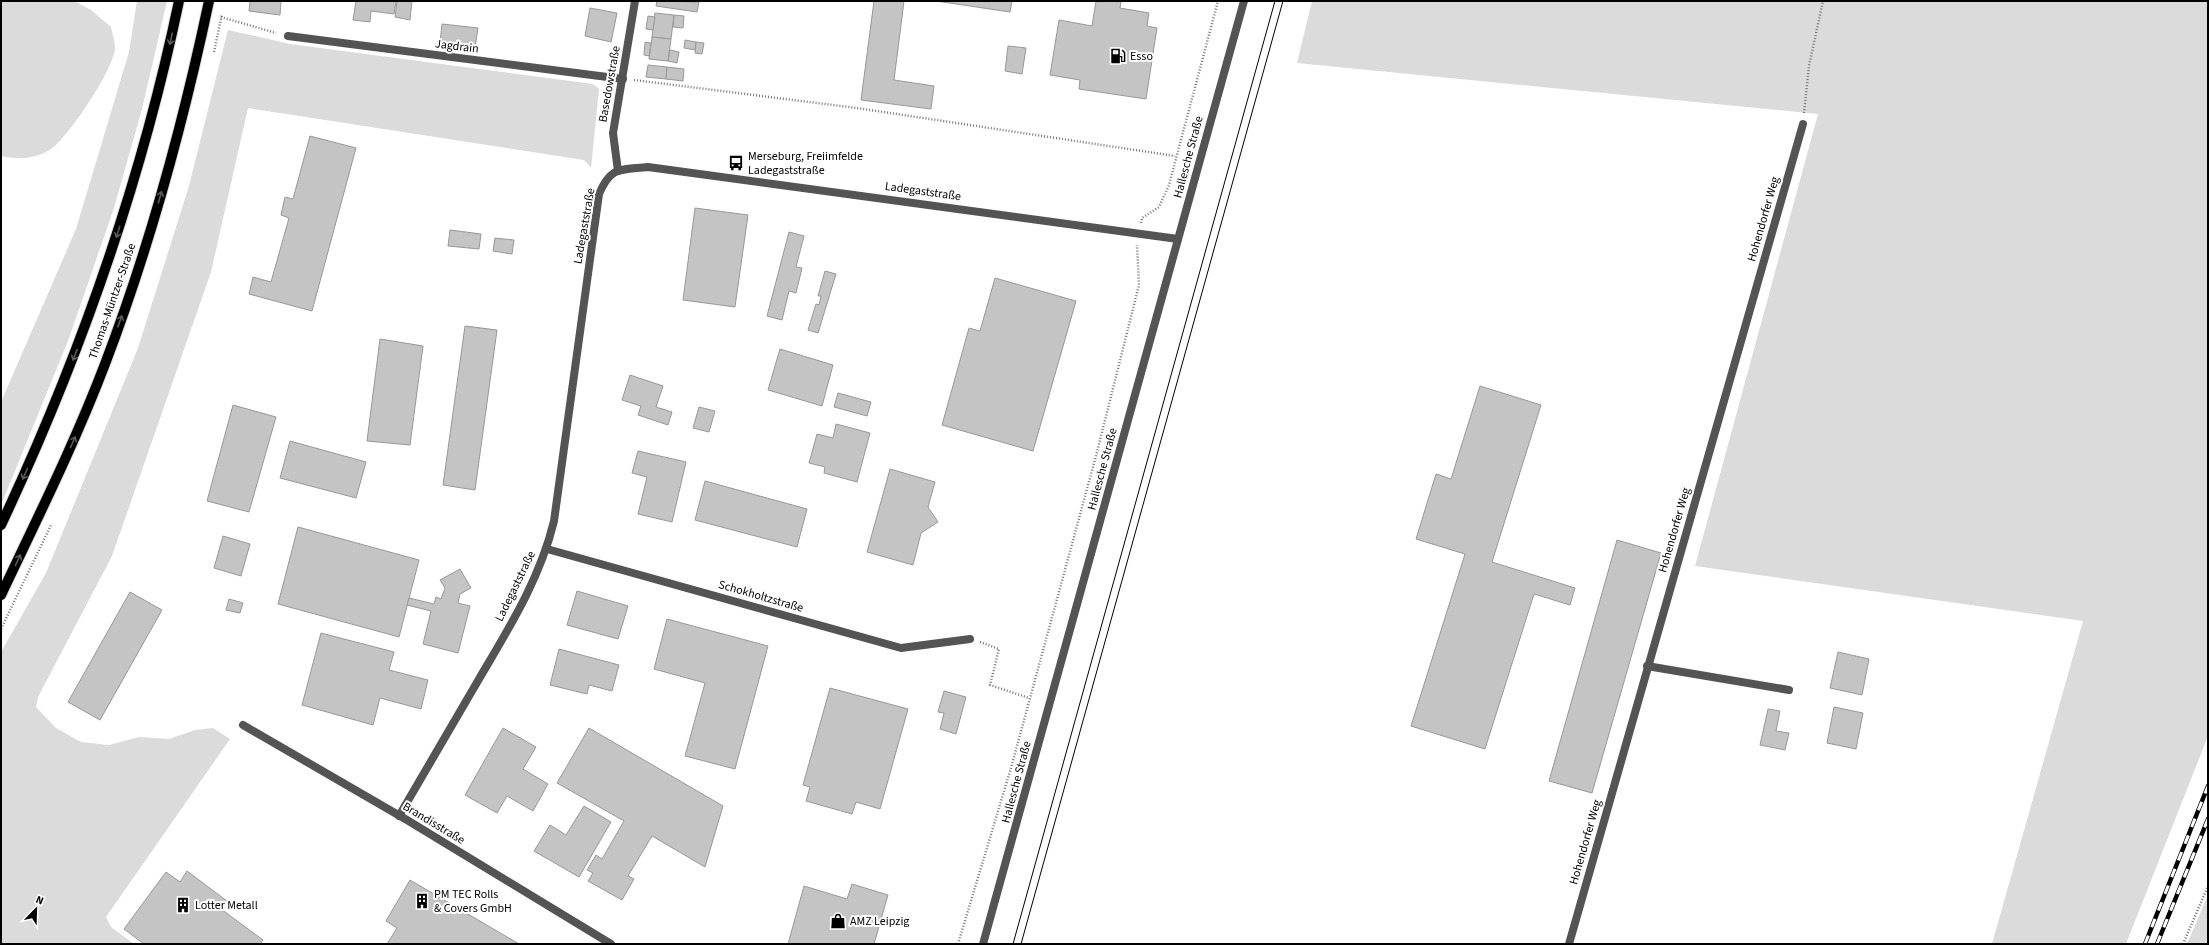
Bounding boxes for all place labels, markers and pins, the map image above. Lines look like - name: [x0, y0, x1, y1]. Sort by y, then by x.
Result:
- fuel station icon: Esso: [1109, 47, 1127, 65]
- place label: Esso: [1130, 48, 1153, 65]
- place label: Merseburg, Freiimfelde Ladegaststraße: [748, 148, 863, 179]
- bus stop icon: Merseburg, Freiimfelde Ladegaststraße: [727, 154, 745, 172]
- place label: PM TEC Rolls & Covers GmbH: [434, 886, 512, 917]
- building icon: PM TEC Rolls & Covers GmbH: [413, 892, 431, 910]
- building icon: Lotter Metall: [174, 896, 192, 914]
- place label: Lotter Metall: [195, 897, 258, 914]
- shop icon: AMZ Leipzig: [829, 912, 847, 930]
- place label: AMZ Leipzig: [850, 913, 909, 930]

